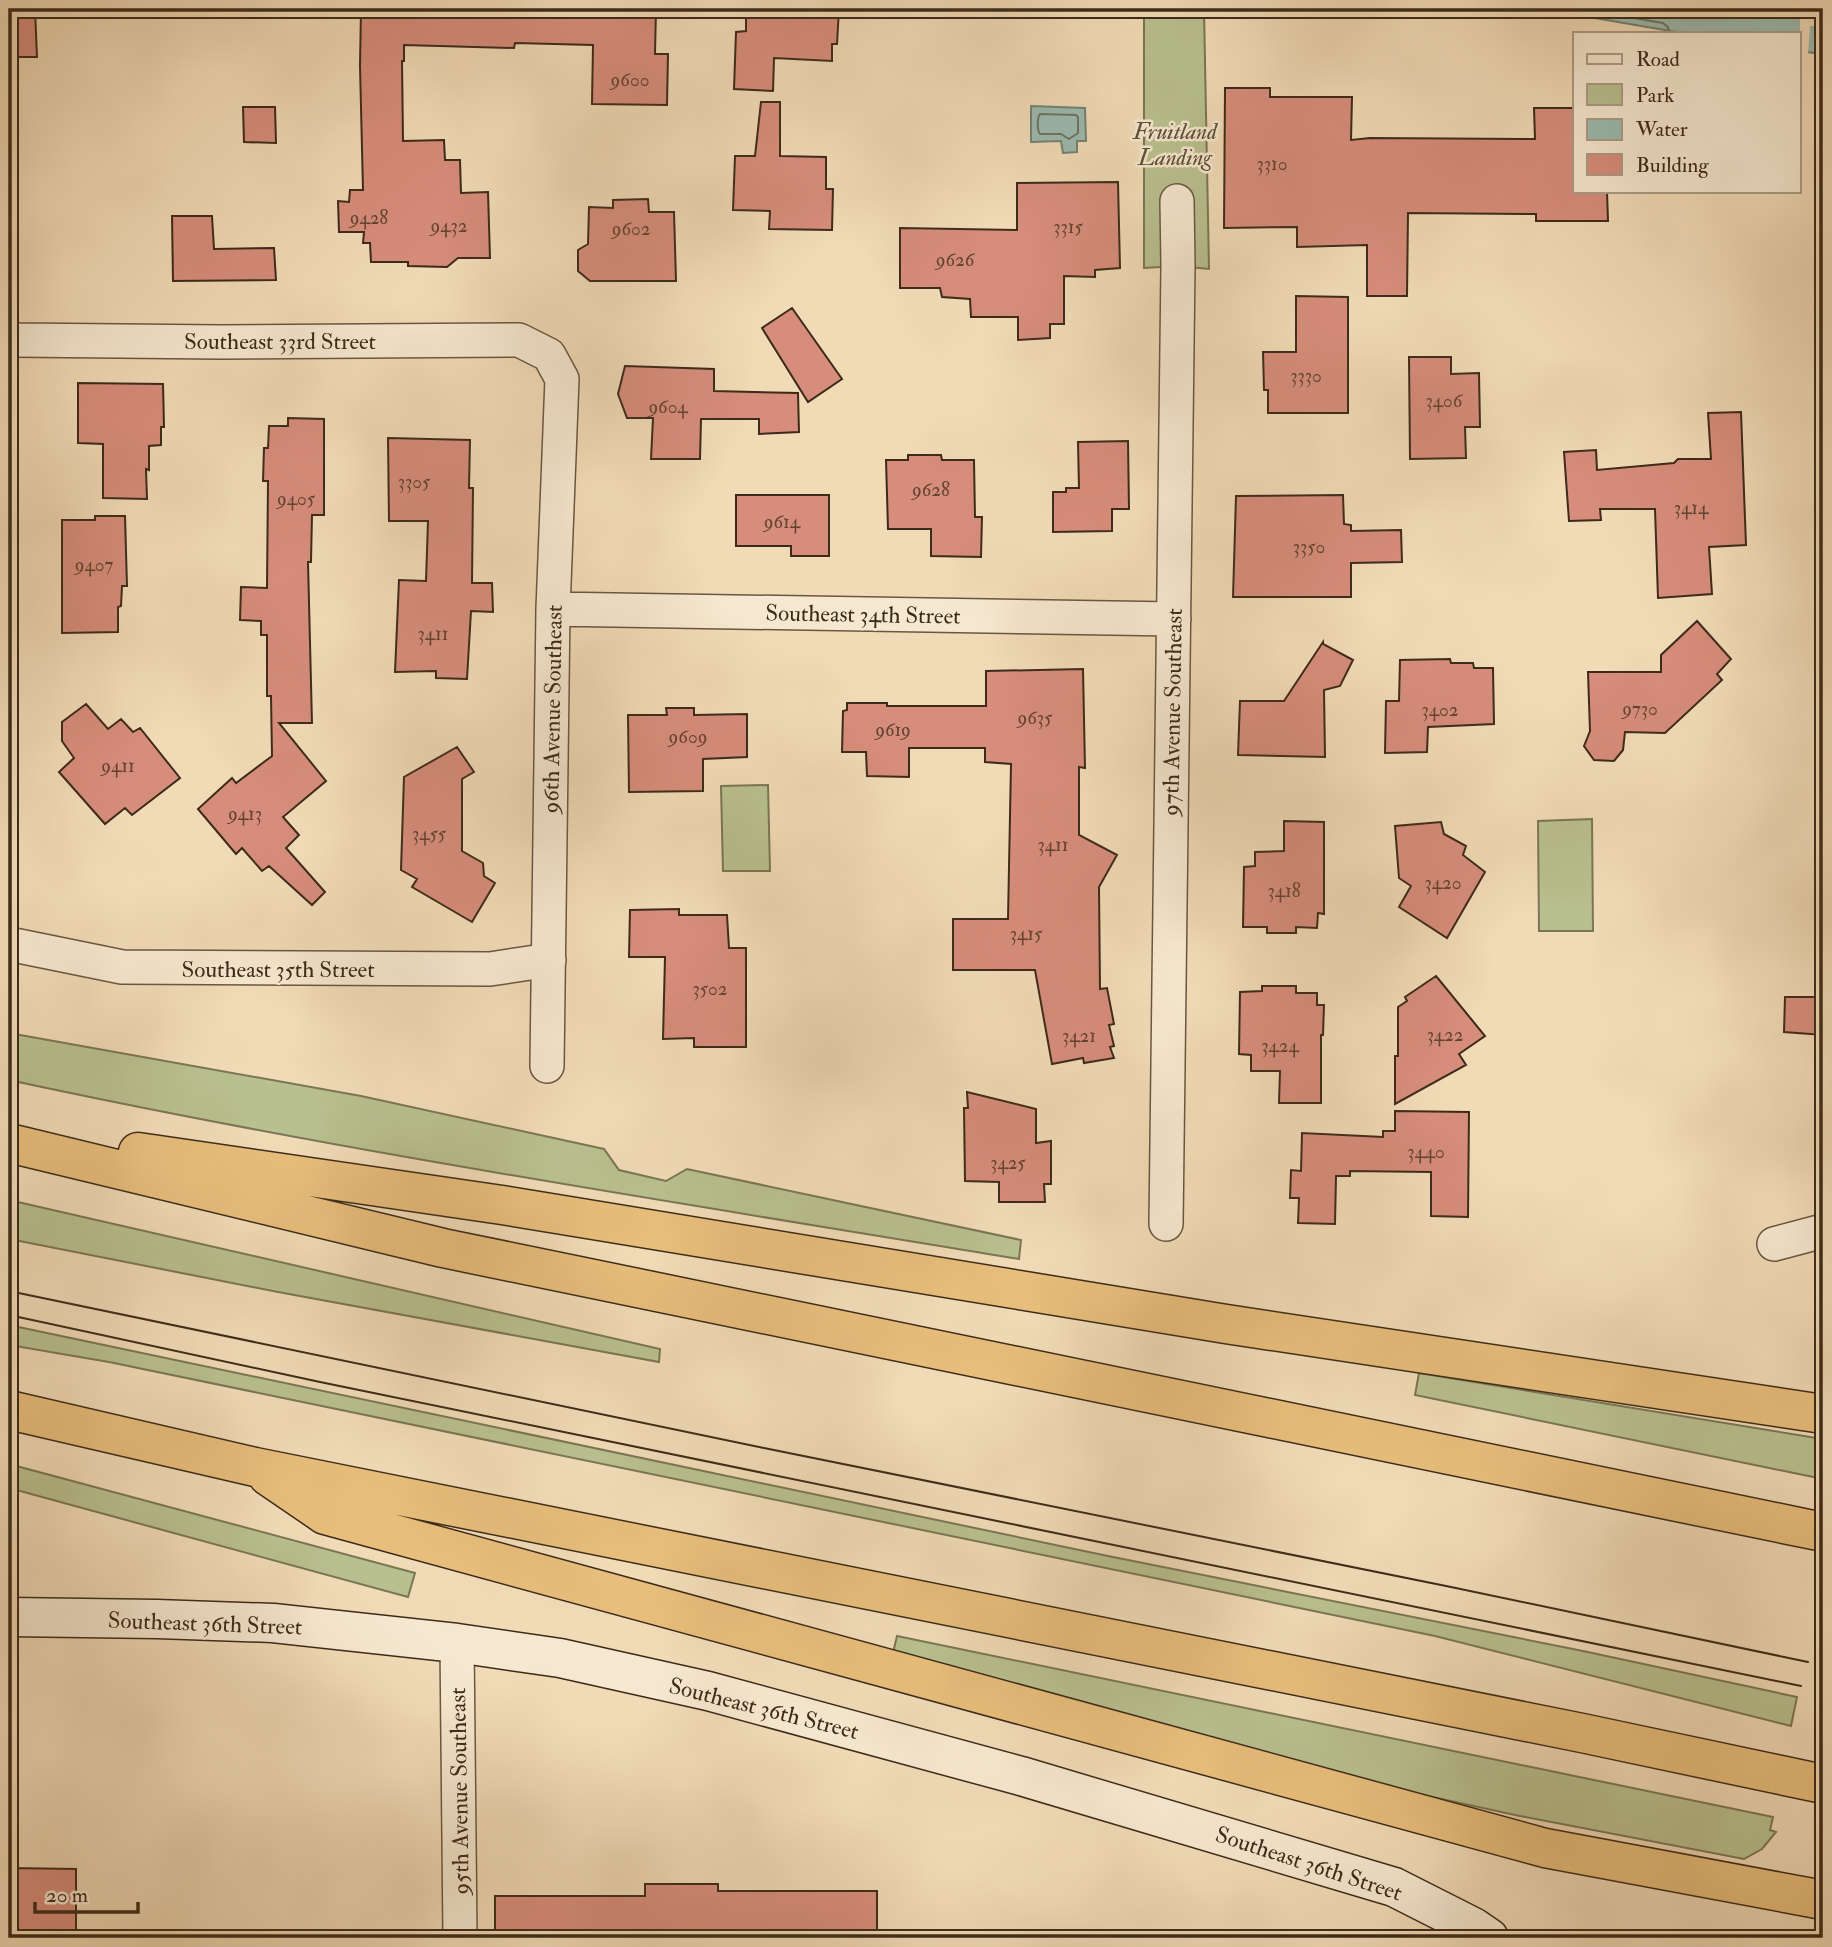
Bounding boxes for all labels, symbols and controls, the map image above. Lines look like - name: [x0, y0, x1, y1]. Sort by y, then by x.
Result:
- legend: [1573, 32, 1800, 192]
- text: Road: [1636, 46, 1681, 73]
- house number: 9600: [609, 68, 649, 92]
- text: Park: [1636, 82, 1674, 109]
- text: Water: [1635, 116, 1688, 143]
- park label: Fruitland Landing: [1132, 117, 1218, 172]
- house number: 3310: [1257, 152, 1288, 176]
- text: Building: [1636, 152, 1709, 179]
- house number: 9428: [348, 206, 388, 230]
- house number: 9432: [429, 214, 467, 238]
- house number: 3315: [1053, 215, 1083, 239]
- house number: 9602: [610, 217, 650, 241]
- house number: 9626: [934, 248, 976, 272]
- street label: Southeast 33rd Street: [184, 327, 376, 356]
- house number: 3330: [1290, 364, 1322, 388]
- house number: 3406: [1426, 389, 1464, 413]
- house number: 9604: [646, 395, 688, 419]
- house number: 3305: [398, 470, 431, 494]
- house number: 9628: [910, 478, 950, 502]
- house number: 9405: [275, 487, 316, 511]
- house number: 3414: [1674, 496, 1709, 520]
- house number: 9614: [762, 510, 801, 534]
- house number: 3350: [1293, 535, 1325, 559]
- house number: 9407: [73, 553, 113, 577]
- street label: Southeast 34th Street: [765, 598, 961, 631]
- street label: 96th Avenue Southeast: [536, 604, 569, 816]
- street label: 97th Avenue Southeast: [1156, 608, 1189, 818]
- house number: 3411: [417, 622, 449, 646]
- house number: 9730: [1620, 697, 1658, 721]
- house number: 3402: [1422, 698, 1458, 722]
- house number: 9635: [1016, 706, 1053, 730]
- house number: 9619: [873, 718, 911, 742]
- house number: 9609: [667, 725, 707, 749]
- house number: 9411: [99, 754, 135, 778]
- house number: 9413: [226, 802, 262, 826]
- house number: 3455: [412, 822, 447, 846]
- house number: 3411: [1037, 833, 1069, 857]
- house number: 3420: [1425, 871, 1461, 895]
- house number: 3418: [1267, 879, 1301, 903]
- house number: 3415: [1010, 922, 1043, 946]
- street label: Southeast 35th Street: [181, 955, 375, 984]
- house number: 3502: [693, 977, 727, 1001]
- house number: 3422: [1427, 1023, 1463, 1047]
- house number: 3421: [1062, 1024, 1096, 1048]
- house number: 3424: [1261, 1034, 1299, 1058]
- house number: 3440: [1407, 1140, 1445, 1164]
- house number: 3425: [990, 1151, 1026, 1175]
- street label: Southeast 36th Street: [107, 1606, 303, 1641]
- street label: Southeast 36th Street: [666, 1671, 862, 1746]
- street label: 95th Avenue Southeast: [443, 1687, 476, 1897]
- street label: Southeast 36th Street: [1212, 1820, 1406, 1907]
- scale bar: [35, 1870, 138, 1914]
- text: 20 m: [46, 1882, 88, 1909]

